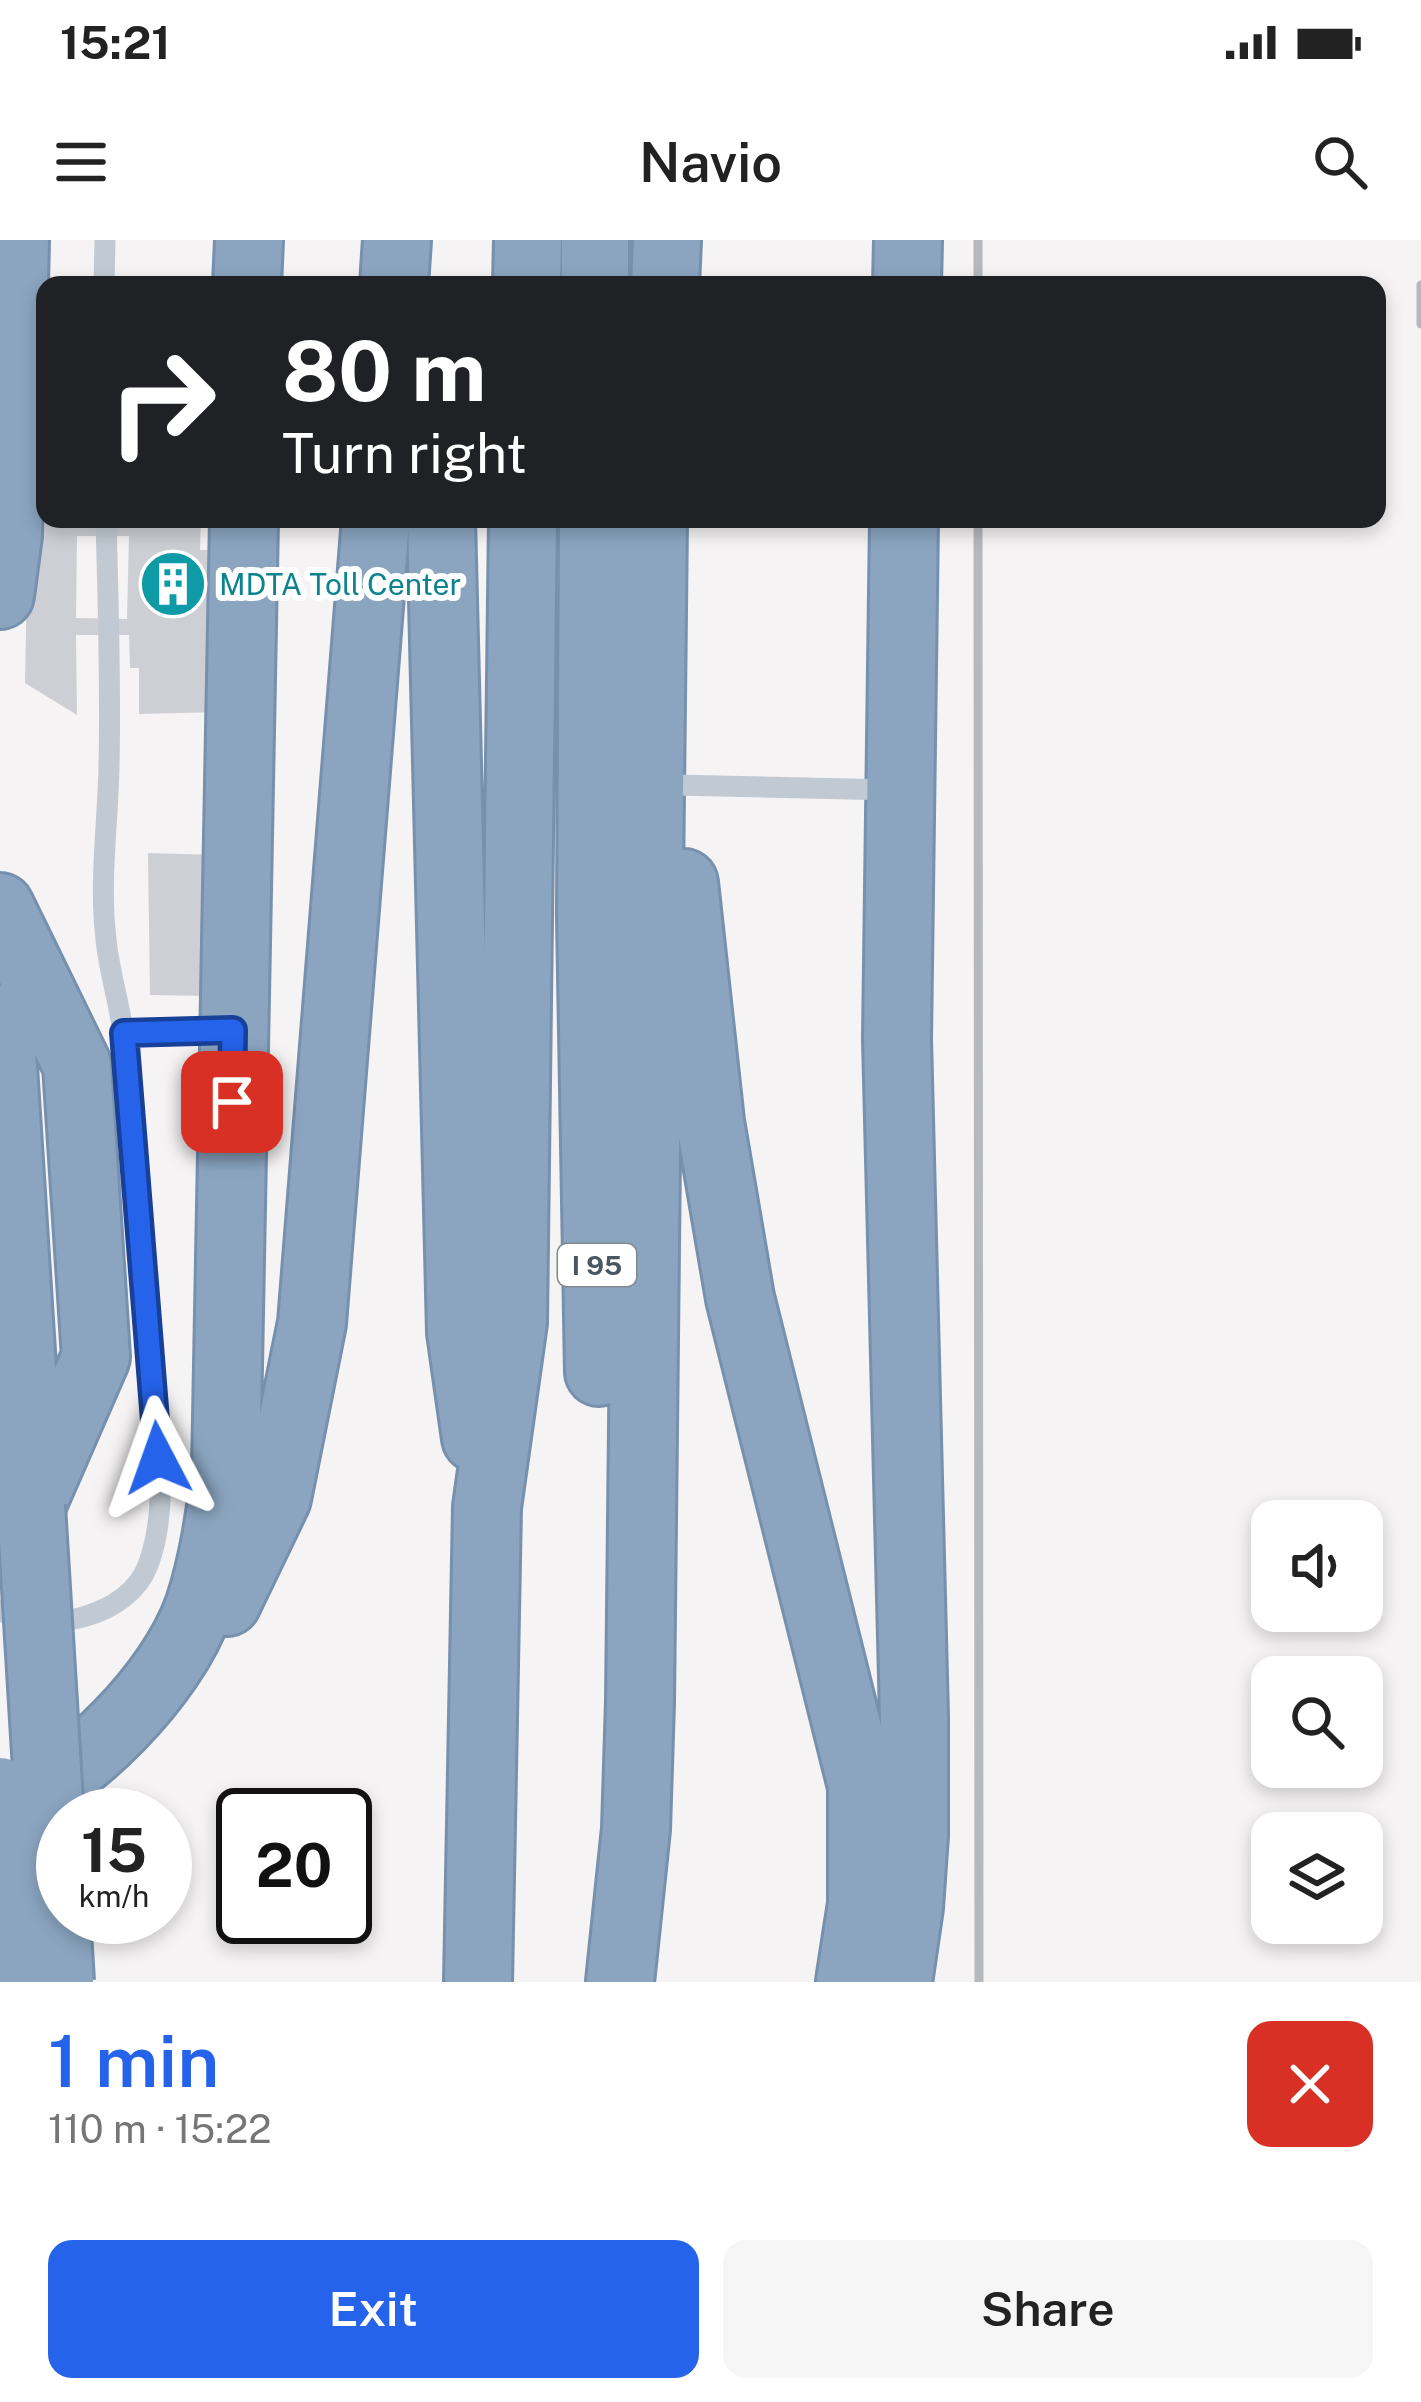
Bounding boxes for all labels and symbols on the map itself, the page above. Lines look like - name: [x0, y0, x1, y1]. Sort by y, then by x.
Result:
- building icon: MDTA Toll Center: [138, 549, 208, 619]
- place label: MDTA Toll Center: [219, 566, 461, 602]
- pin: [181, 1051, 283, 1153]
- road number: I 95: [558, 1244, 636, 1286]
- position arrow: [95, 1395, 221, 1521]
- speed limit sign: 20: [216, 1788, 372, 1944]

